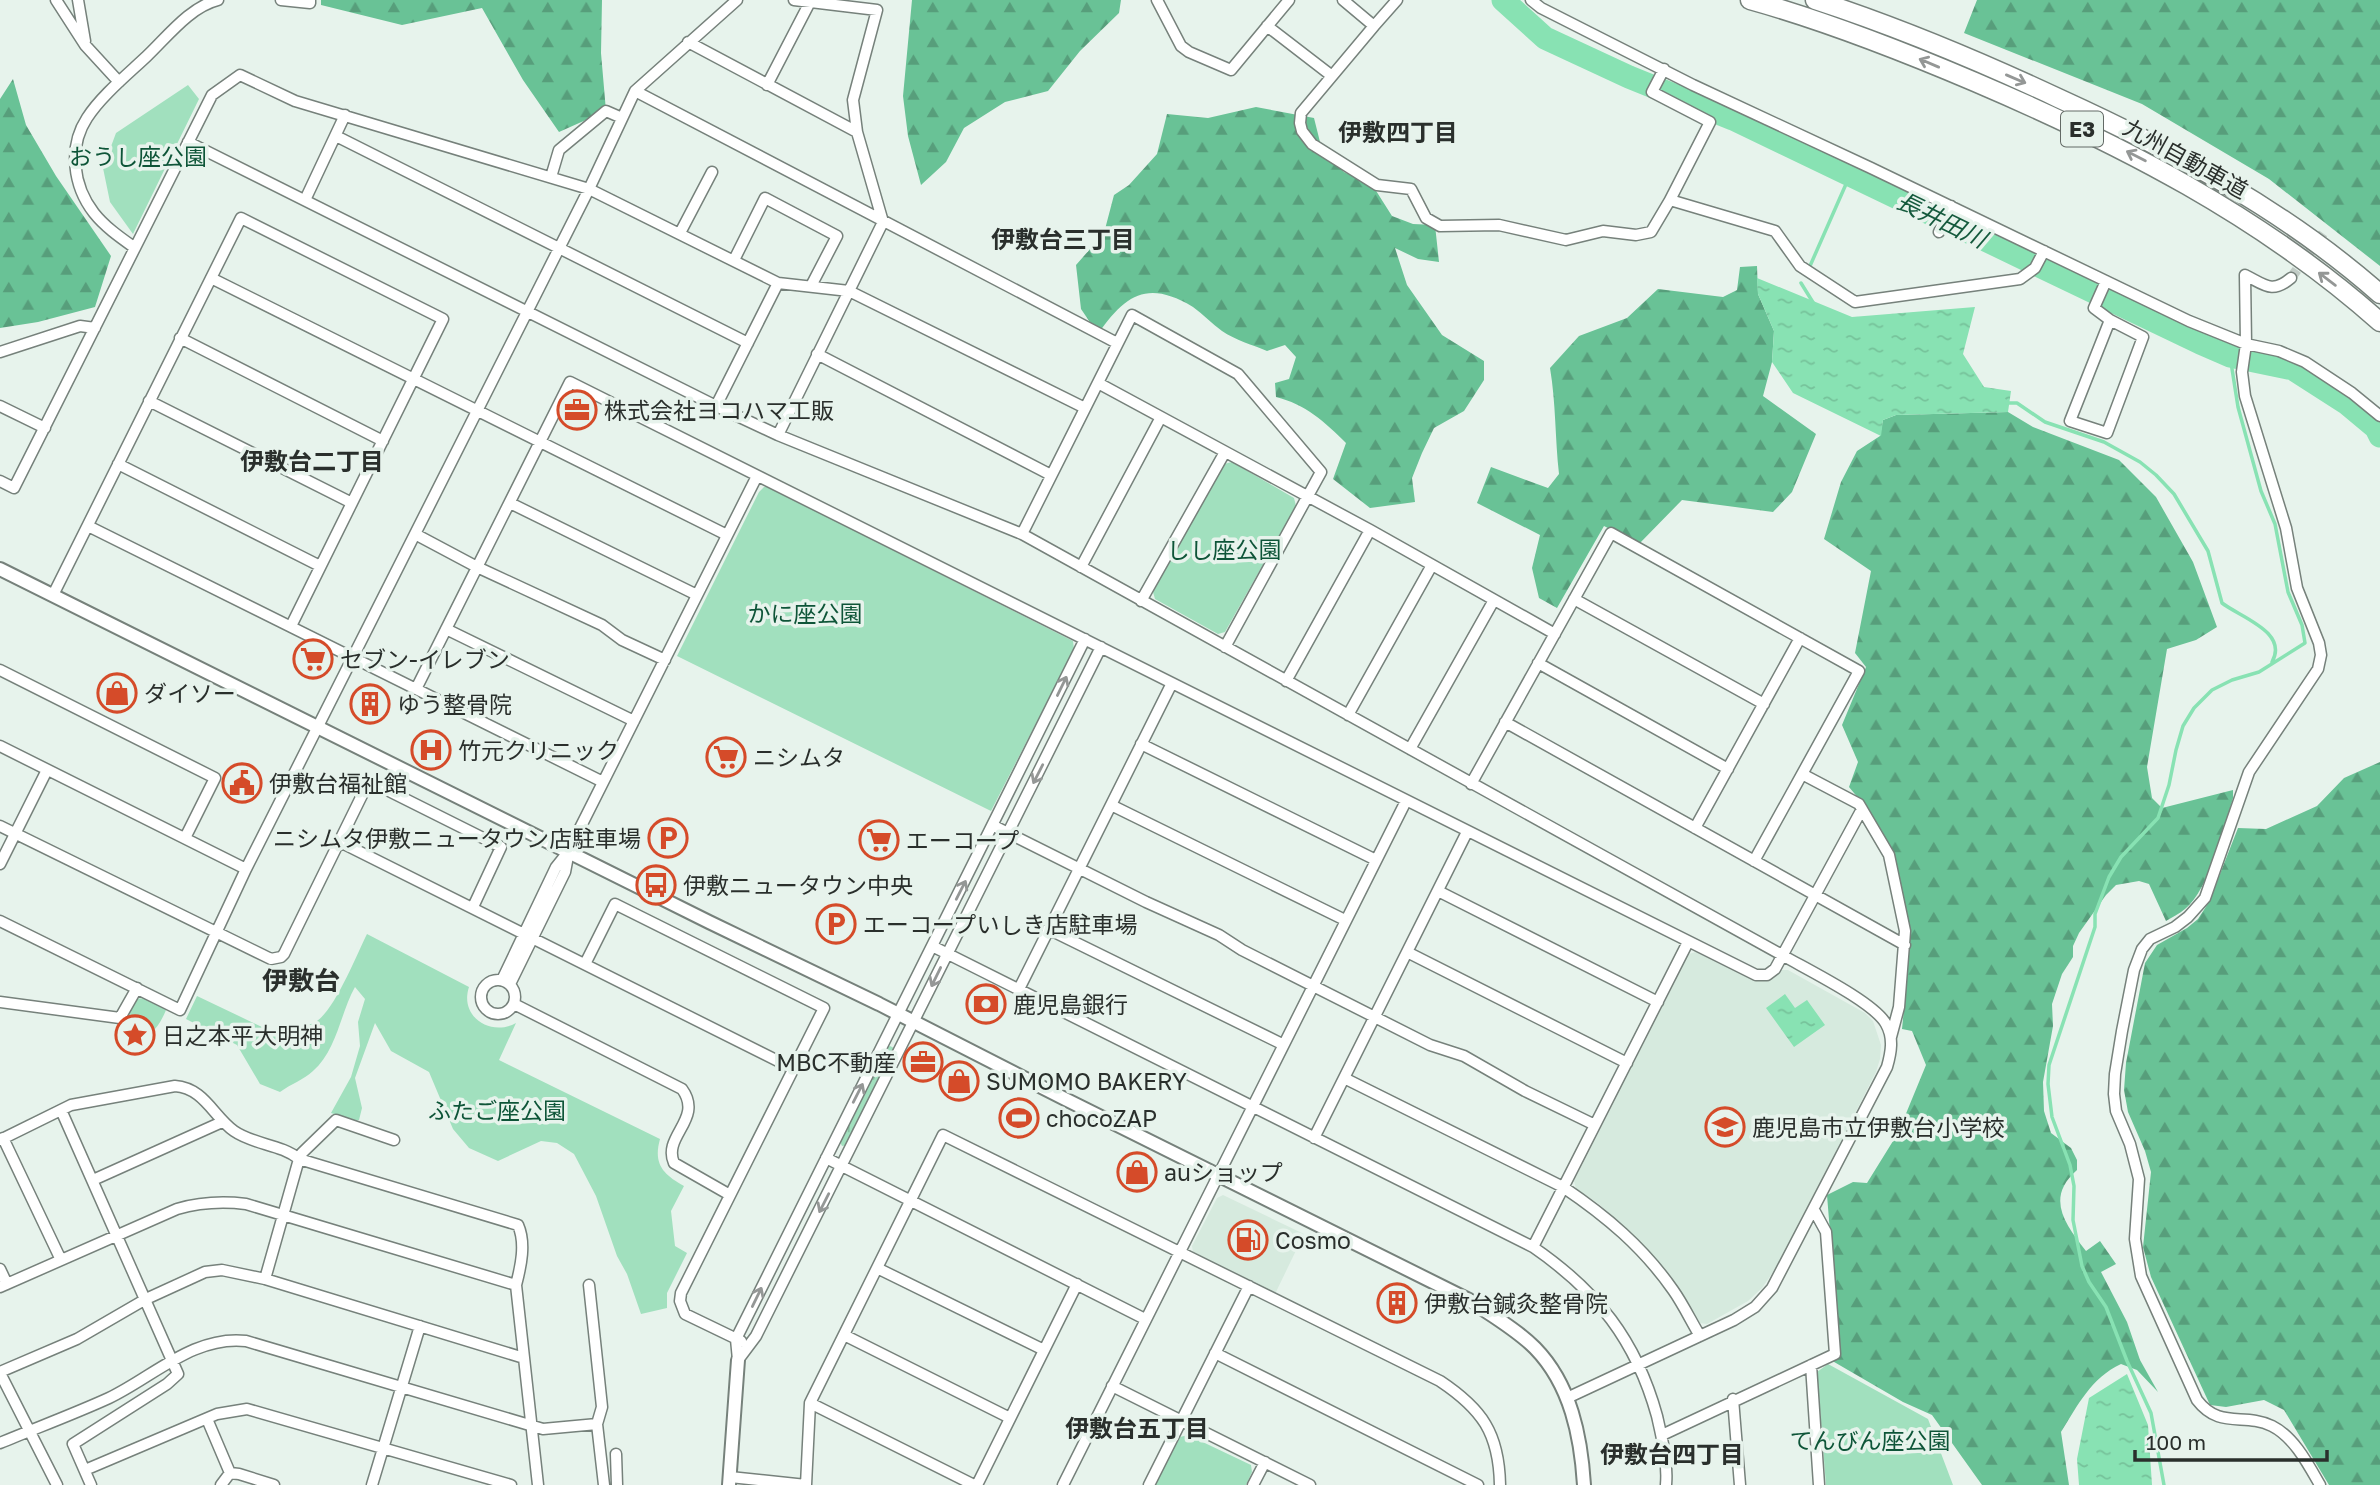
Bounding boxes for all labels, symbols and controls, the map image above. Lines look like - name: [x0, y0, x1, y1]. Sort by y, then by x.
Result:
- one-way arrow: [1918, 55, 1940, 68]
- one-way arrow: [2004, 73, 2026, 86]
- road number: E3: [2061, 111, 2103, 146]
- street label: 九州自動車道: [2119, 112, 2253, 204]
- district label: 伊敷四丁目: [1338, 117, 1458, 146]
- park label: おうし座公園: [69, 142, 207, 170]
- one-way arrow: [2126, 149, 2147, 163]
- water label: 長井田川: [1893, 185, 1994, 254]
- district label: 伊敷台三丁目: [991, 224, 1135, 253]
- one-way arrow: [2318, 271, 2337, 286]
- office icon: 株式会社ヨコハマ工販: [556, 389, 598, 431]
- place label: 株式会社ヨコハマ工販: [604, 396, 834, 424]
- district label: 伊敷台二丁目: [240, 446, 384, 475]
- park label: しし座公園: [1167, 535, 1282, 563]
- park label: かに座公園: [748, 599, 863, 627]
- supermarket icon: セブン-イレブン: [292, 638, 334, 680]
- place label: セブン-イレブン: [340, 645, 510, 673]
- shop icon: ダイソー: [96, 672, 138, 714]
- one-way arrow: [1055, 676, 1069, 697]
- place label: ダイソー: [144, 679, 236, 707]
- building icon: ゆう整骨院: [349, 683, 391, 725]
- place label: ゆう整骨院: [397, 690, 512, 718]
- hospital icon: 竹元クリニック: [410, 729, 452, 771]
- place label: 竹元クリニック: [458, 736, 619, 764]
- supermarket icon: ニシムタ: [705, 736, 747, 778]
- place label: ニシムタ: [753, 743, 845, 771]
- public building icon: 伊敷台福祉館: [221, 762, 263, 804]
- one-way arrow: [1030, 763, 1044, 784]
- place label: 伊敷台福祉館: [269, 769, 407, 797]
- parking icon: ニシムタ伊敷ニュータウン店駐車場: [647, 817, 689, 859]
- supermarket icon: エーコープ: [858, 819, 900, 861]
- place label: ニシムタ伊敷ニュータウン店駐車場: [273, 824, 641, 852]
- place label: エーコープ: [906, 826, 1020, 854]
- bus stop icon: 伊敷ニュータウン中央: [635, 864, 677, 906]
- place label: 伊敷ニュータウン中央: [683, 871, 913, 899]
- one-way arrow: [954, 880, 968, 901]
- parking icon: エーコープいしき店駐車場: [815, 903, 857, 945]
- place label: エーコープいしき店駐車場: [863, 910, 1138, 938]
- district label: 伊敷台: [262, 965, 340, 996]
- one-way arrow: [928, 966, 942, 987]
- bank icon: 鹿児島銀行: [965, 983, 1007, 1025]
- place label: 鹿児島銀行: [1013, 990, 1128, 1018]
- place icon: 日之本平大明神: [114, 1014, 156, 1056]
- place label: 日之本平大明神: [162, 1021, 323, 1049]
- office icon: MBC不動産: [902, 1041, 944, 1083]
- place label: MBC不動産: [776, 1048, 896, 1076]
- shop icon: SUMOMO BAKERY: [938, 1060, 980, 1102]
- place label: SUMOMO BAKERY: [986, 1067, 1187, 1095]
- one-way arrow: [852, 1083, 865, 1104]
- park label: ふたご座公園: [428, 1096, 566, 1124]
- sports icon: chocoZAP: [998, 1097, 1040, 1139]
- place label: chocoZAP: [1046, 1104, 1157, 1132]
- school or university icon: 鹿児島市立伊敷台小学校: [1704, 1106, 1746, 1148]
- place label: 鹿児島市立伊敷台小学校: [1752, 1113, 2005, 1141]
- shop icon: auショップ: [1116, 1151, 1158, 1193]
- place label: auショップ: [1164, 1158, 1283, 1186]
- one-way arrow: [816, 1192, 830, 1213]
- fuel station icon: Cosmo: [1227, 1219, 1269, 1261]
- place label: Cosmo: [1275, 1226, 1351, 1254]
- building icon: 伊敷台鍼灸整骨院: [1376, 1282, 1418, 1324]
- one-way arrow: [750, 1287, 764, 1308]
- place label: 伊敷台鍼灸整骨院: [1424, 1289, 1608, 1317]
- district label: 伊敷台五丁目: [1065, 1413, 1209, 1442]
- scale bar: [2135, 1418, 2328, 1462]
- park label: てんびん座公園: [1790, 1426, 1951, 1454]
- text: 100 m: [2146, 1429, 2206, 1455]
- district label: 伊敷台四丁目: [1600, 1439, 1744, 1468]

